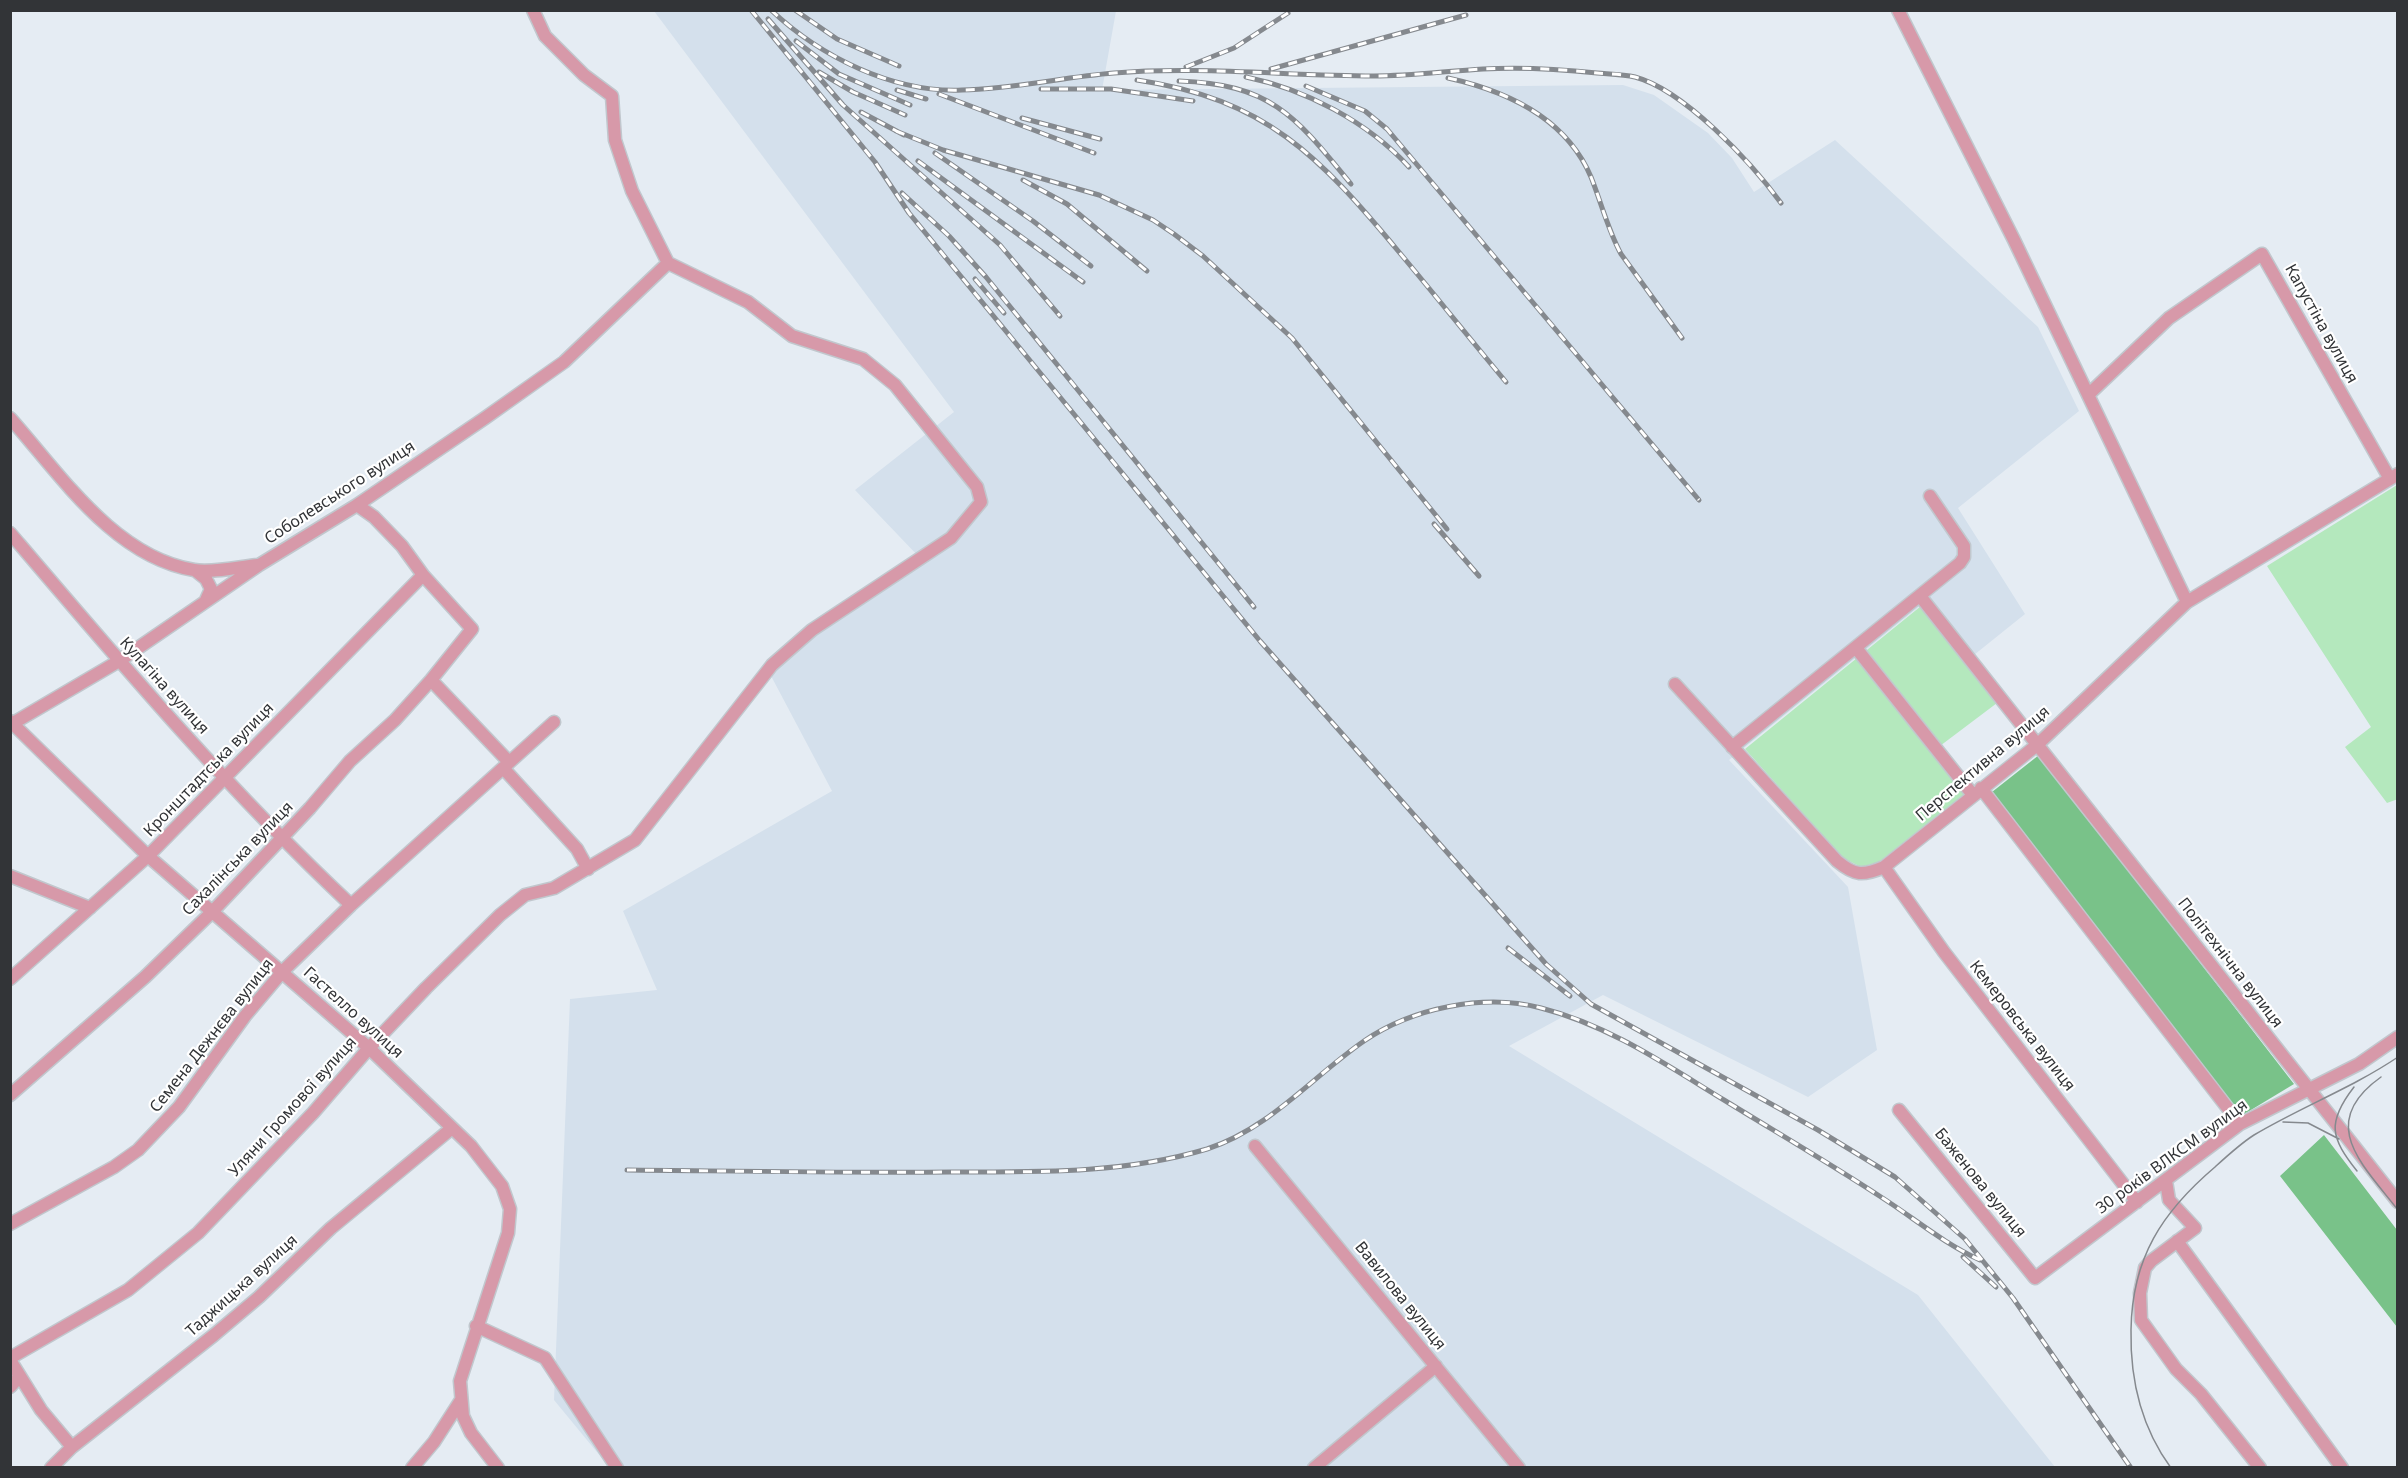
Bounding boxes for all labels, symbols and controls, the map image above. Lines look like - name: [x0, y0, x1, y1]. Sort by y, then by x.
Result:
- street label: Капустіна вулиця: [2280, 261, 2362, 387]
- street label: Соболевського вулиця: [261, 437, 419, 549]
- street label: Кулагіна вулиця: [115, 633, 213, 739]
- street label: Кронштадтська вулиця: [140, 699, 278, 841]
- street label: Перспективна вулиця: [1912, 702, 2054, 826]
- street label: Сахалінська вулиця: [179, 798, 297, 920]
- street label: Політехнічна вулиця: [2173, 894, 2287, 1032]
- street label: Семена Дежнєва вулиця: [146, 955, 278, 1117]
- street label: Кемеровська вулиця: [1965, 957, 2079, 1095]
- street label: Гастелло вулиця: [299, 963, 407, 1063]
- street label: Уляни Громової вулиця: [225, 1033, 361, 1181]
- street label: 30 років ВЛКСМ вулиця: [2093, 1096, 2251, 1218]
- street label: Баженова вулиця: [1930, 1124, 2030, 1242]
- street label: Таджицька вулиця: [182, 1231, 302, 1341]
- street label: Вавилова вулиця: [1350, 1238, 1450, 1354]

